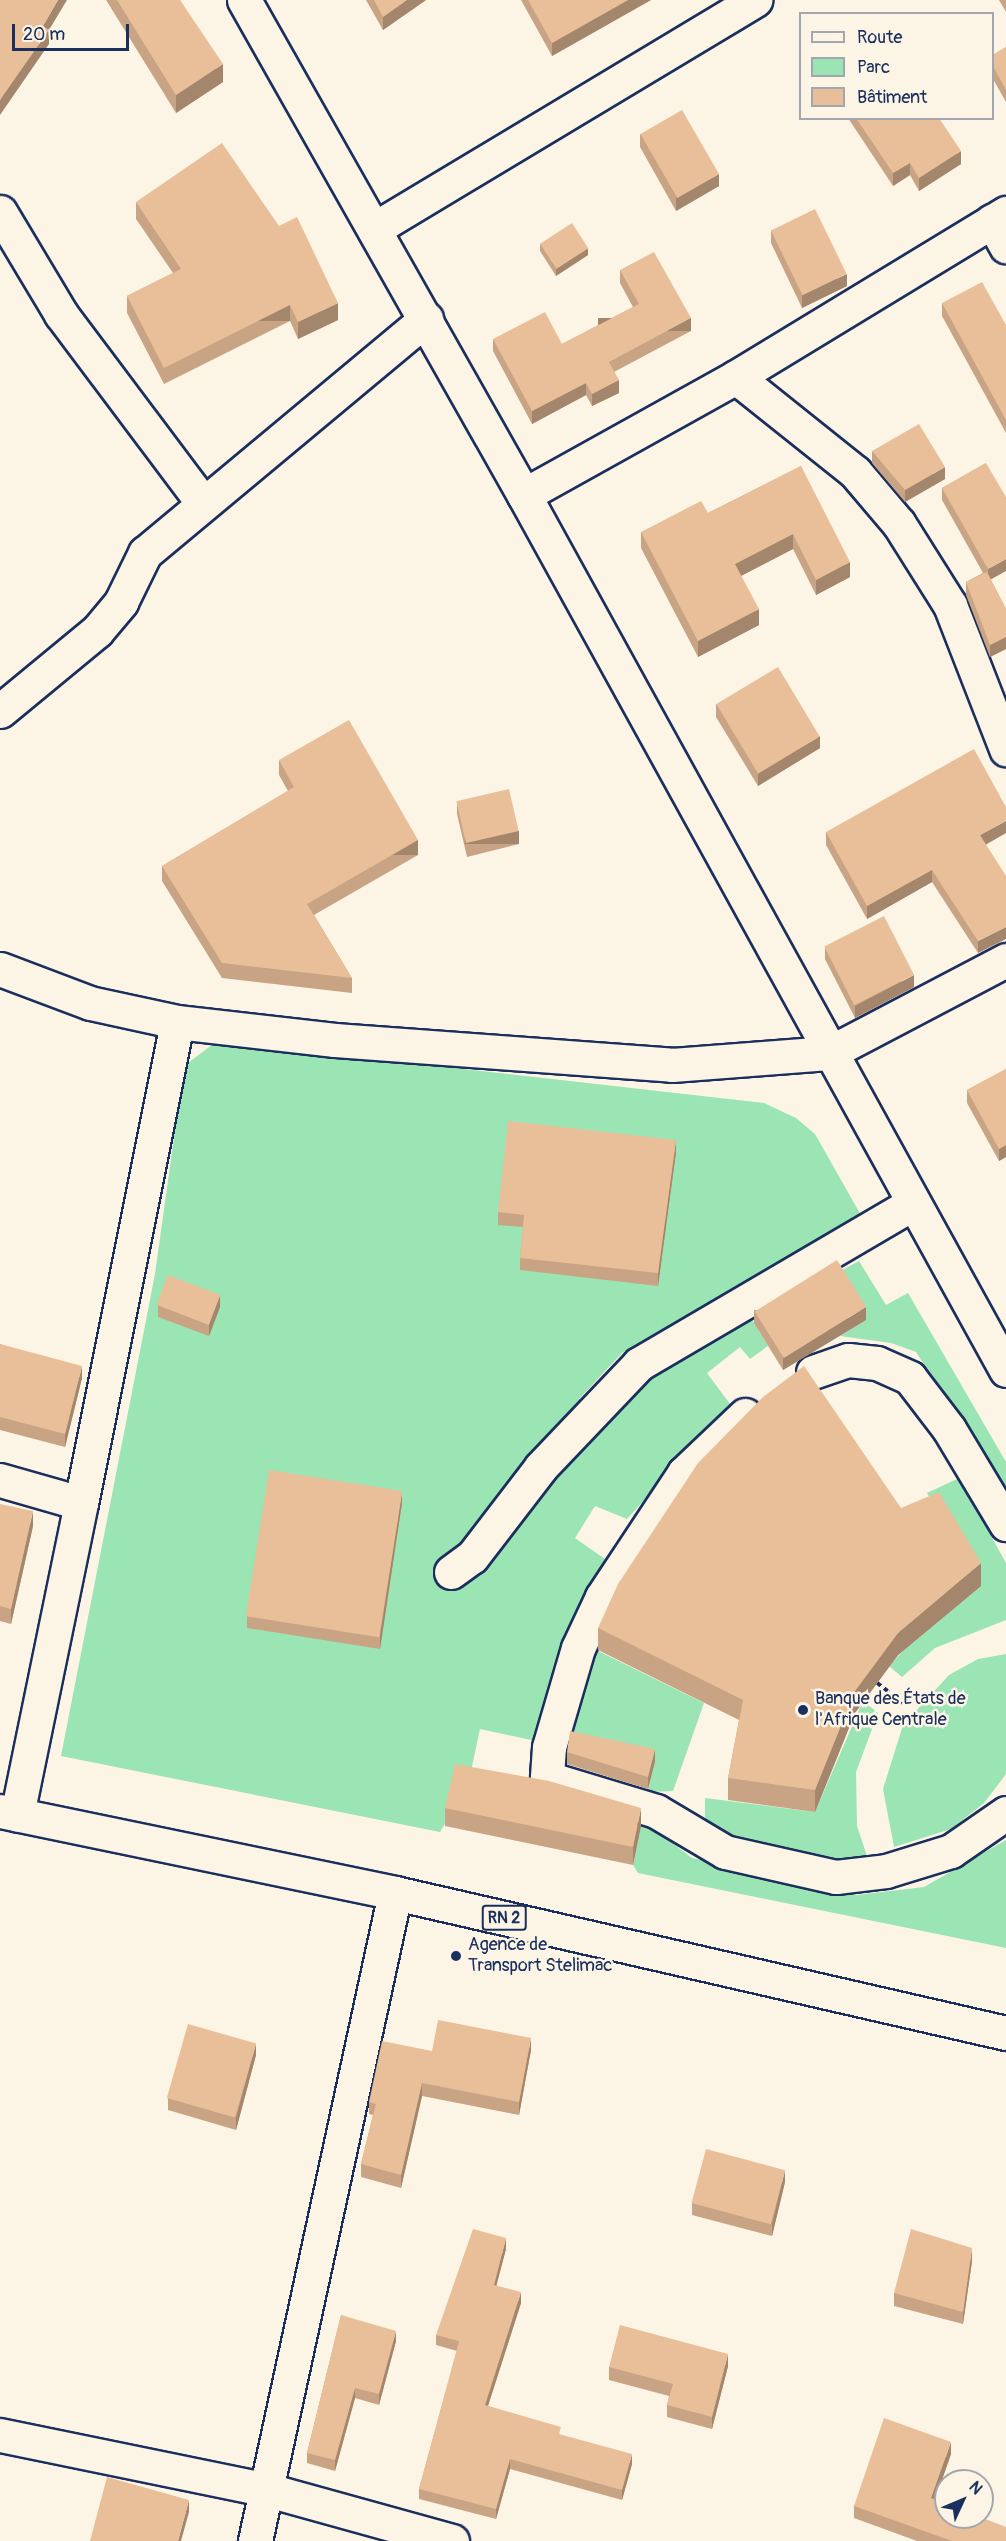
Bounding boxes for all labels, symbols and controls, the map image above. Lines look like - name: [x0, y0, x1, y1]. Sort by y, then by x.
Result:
- scale bar: [15, 12, 132, 50]
- legend: [799, 12, 994, 120]
- text: 20 m: [23, 23, 65, 46]
- text: Route: [857, 26, 902, 49]
- text: Parc: [857, 56, 890, 79]
- text: Bâtiment: [857, 86, 927, 109]
- place label: Banque des États de l'Afrique Centrale: [815, 1689, 966, 1732]
- marker: Banque des États de l'Afrique Centrale: [796, 1703, 810, 1717]
- road number: RN 2: [482, 1905, 526, 1931]
- place label: Agence de Transport Stelimac: [468, 1935, 613, 1978]
- marker: Agence de Transport Stelimac: [449, 1949, 463, 1963]
- north arrow: [934, 2469, 994, 2529]
- text: N: [965, 2477, 986, 2499]

